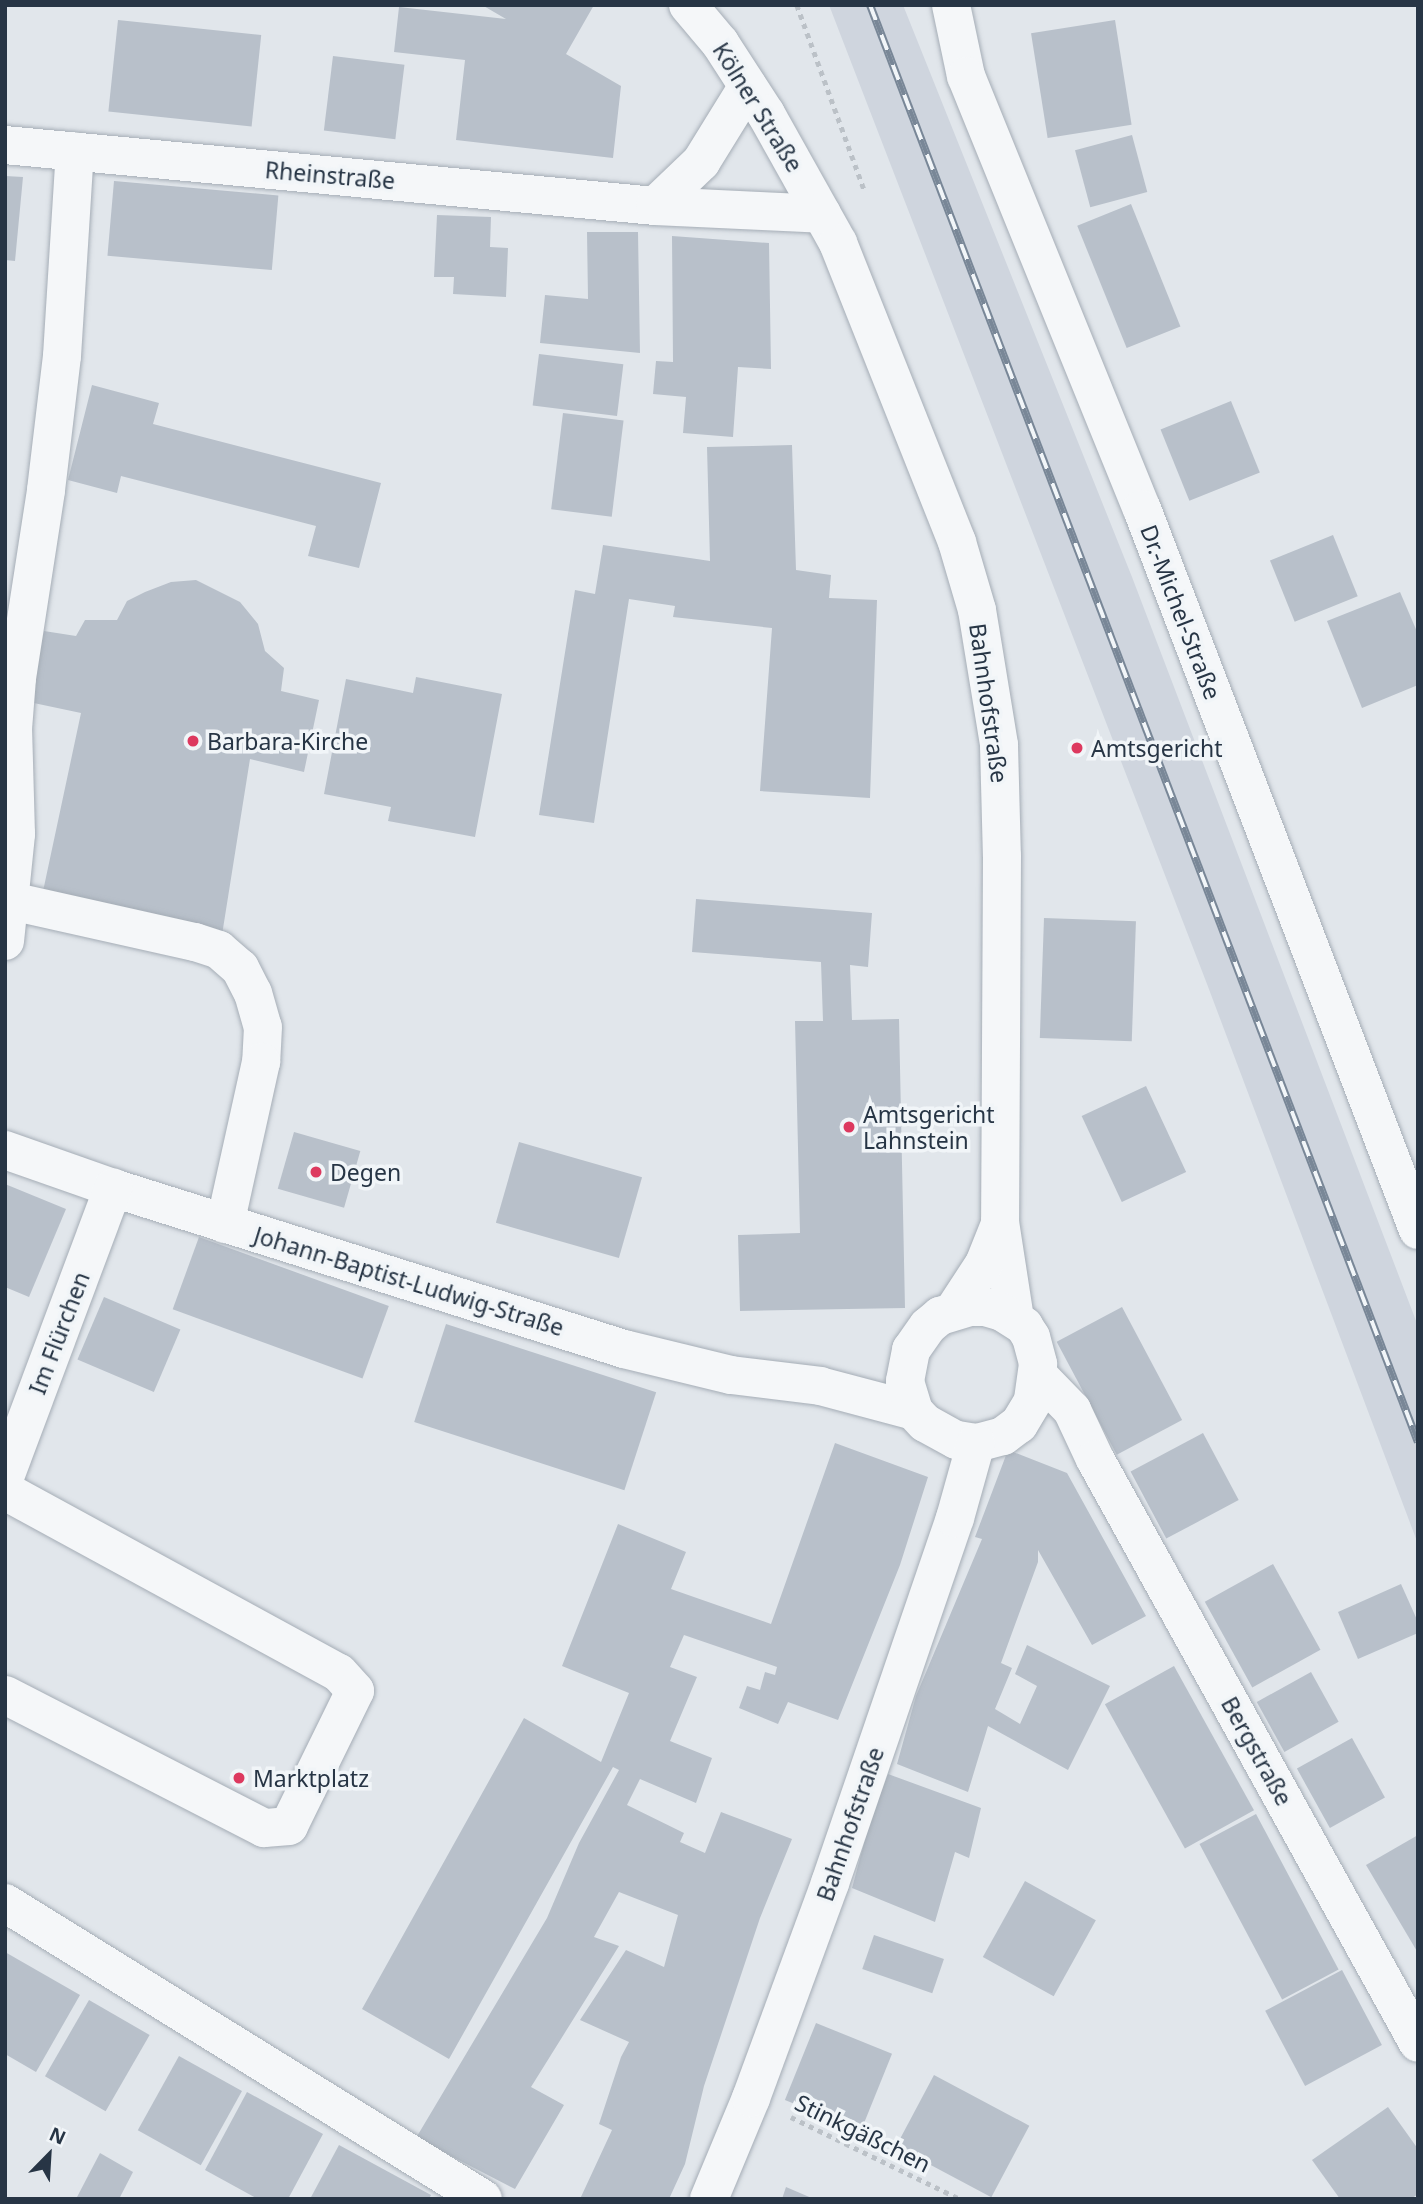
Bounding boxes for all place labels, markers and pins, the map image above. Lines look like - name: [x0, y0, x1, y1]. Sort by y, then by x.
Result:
- place label: Barbara-Kirche: [207, 727, 368, 755]
- marker: Barbara-Kirche: [185, 733, 201, 749]
- place label: Amtsgericht: [1091, 734, 1223, 762]
- marker: Amtsgericht: [1069, 740, 1085, 756]
- place label: Amtsgericht Lahnstein: [863, 1100, 995, 1154]
- marker: Amtsgericht Lahnstein: [841, 1119, 857, 1135]
- place label: Degen: [330, 1158, 401, 1186]
- marker: Degen: [308, 1164, 324, 1180]
- place label: Marktplatz: [253, 1764, 369, 1792]
- marker: Marktplatz: [231, 1770, 247, 1786]

